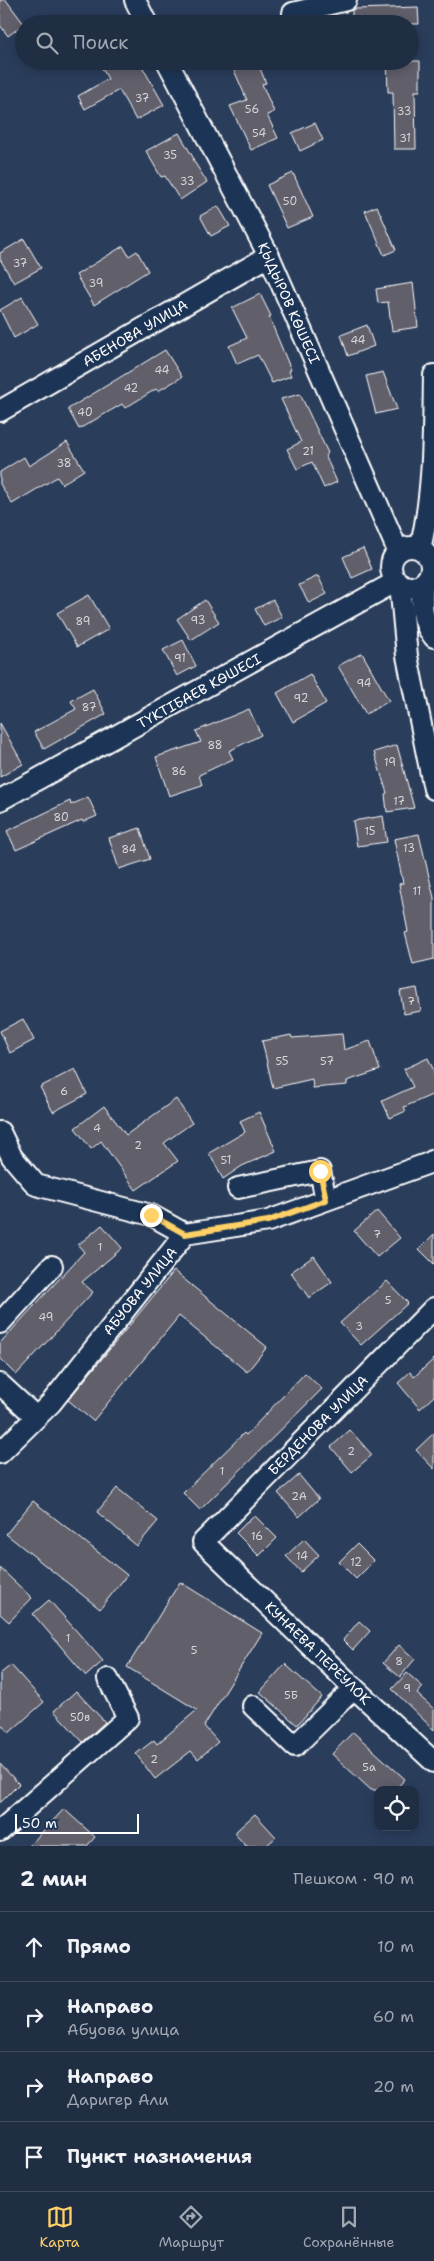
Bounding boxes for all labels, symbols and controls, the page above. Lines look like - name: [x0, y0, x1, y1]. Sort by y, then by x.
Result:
- search box: [15, 15, 419, 70]
- icon: search: [33, 29, 61, 57]
- text: Поиск: [73, 30, 128, 55]
- house number: 37: [135, 91, 150, 106]
- house number: 56: [245, 102, 259, 117]
- house number: 33: [397, 104, 411, 119]
- house number: 54: [252, 126, 266, 141]
- house number: 31: [399, 131, 411, 146]
- house number: 35: [163, 148, 177, 163]
- house number: 33: [180, 174, 194, 189]
- house number: 50: [283, 194, 297, 209]
- street label: ҚЫДЫРОВ КӨШЕСІ: [254, 240, 324, 367]
- house number: 37: [13, 256, 28, 271]
- house number: 39: [89, 276, 103, 291]
- street label: АБЕНОВА УЛИЦА: [79, 296, 191, 370]
- house number: 44: [350, 333, 366, 348]
- house number: 44: [154, 363, 170, 378]
- house number: 42: [124, 381, 138, 396]
- house number: 40: [77, 405, 93, 420]
- house number: 21: [302, 444, 314, 459]
- house number: 38: [56, 456, 72, 471]
- house number: 93: [191, 613, 205, 628]
- house number: 89: [76, 614, 90, 629]
- street label: ТҮКТІБАЕВ КӨШЕСІ: [134, 649, 264, 733]
- house number: 91: [174, 651, 186, 666]
- house number: 94: [357, 676, 372, 691]
- house number: 92: [294, 691, 308, 706]
- house number: 87: [82, 700, 97, 715]
- house number: 88: [207, 738, 223, 753]
- house number: 19: [384, 755, 396, 770]
- house number: 86: [171, 764, 187, 779]
- house number: 17: [393, 794, 405, 809]
- house number: 80: [53, 810, 69, 825]
- house number: 15: [364, 824, 376, 839]
- house number: 13: [403, 841, 415, 856]
- house number: 84: [122, 842, 137, 857]
- house number: 11: [413, 884, 421, 899]
- house number: 7: [407, 994, 415, 1009]
- house number: 55: [275, 1054, 289, 1069]
- house number: 57: [320, 1054, 334, 1069]
- house number: 6: [60, 1084, 68, 1099]
- house number: 4: [93, 1121, 101, 1136]
- house number: 2: [134, 1138, 142, 1153]
- house number: 51: [221, 1153, 231, 1168]
- route start: [309, 1160, 332, 1183]
- route end: [140, 1204, 163, 1227]
- house number: 7: [373, 1227, 381, 1242]
- house number: 1: [98, 1240, 102, 1255]
- street label: АБУОВА УЛИЦА: [99, 1243, 181, 1339]
- house number: 5: [385, 1293, 392, 1308]
- house number: 49: [39, 1310, 53, 1325]
- house number: 3: [355, 1319, 363, 1334]
- street label: БЕРДЕНОВА УЛИЦА: [264, 1371, 372, 1479]
- house number: 2: [347, 1444, 355, 1459]
- house number: 1: [220, 1464, 224, 1479]
- house number: 2А: [291, 1489, 307, 1504]
- house number: 16: [251, 1529, 263, 1544]
- house number: 14: [296, 1549, 308, 1564]
- house number: 12: [350, 1555, 362, 1570]
- street label: КУНАЕВА ПЕРЕУЛОК: [261, 1598, 375, 1708]
- house number: 1: [66, 1631, 70, 1646]
- house number: 5: [191, 1643, 198, 1658]
- house number: 8: [395, 1654, 403, 1669]
- house number: 9: [403, 1681, 411, 1696]
- house number: 5Б: [284, 1688, 298, 1703]
- house number: 50в: [70, 1710, 90, 1725]
- house number: 2: [150, 1752, 158, 1767]
- house number: 5а: [362, 1760, 376, 1775]
- map controls: [374, 1786, 419, 1831]
- button: locate: [374, 1786, 419, 1831]
- scale bar: [15, 1811, 139, 1834]
- text: 50 m: [22, 1814, 57, 1832]
- text: 2 мин: [20, 1865, 87, 1893]
- text: Пешком · 90 m: [293, 1868, 414, 1889]
- icon: ahead: [20, 1933, 48, 1961]
- text: Прямо: [67, 1934, 131, 1959]
- text: 10 m: [377, 1936, 414, 1957]
- text: Направо: [67, 1994, 153, 2019]
- icon: right: [20, 2003, 48, 2031]
- text: 60 m: [373, 2006, 414, 2027]
- text: Абуова улица: [67, 2019, 179, 2040]
- text: Направо: [67, 2064, 153, 2089]
- icon: right: [20, 2073, 48, 2101]
- text: 20 m: [373, 2076, 414, 2097]
- text: Даригер Али: [67, 2089, 169, 2110]
- icon: arrive: [20, 2143, 48, 2171]
- text: Пункт назначения: [67, 2144, 252, 2169]
- tab: Карта: [40, 2203, 80, 2251]
- tab: Маршрут: [159, 2203, 224, 2251]
- tab: Сохранённые: [303, 2203, 394, 2251]

